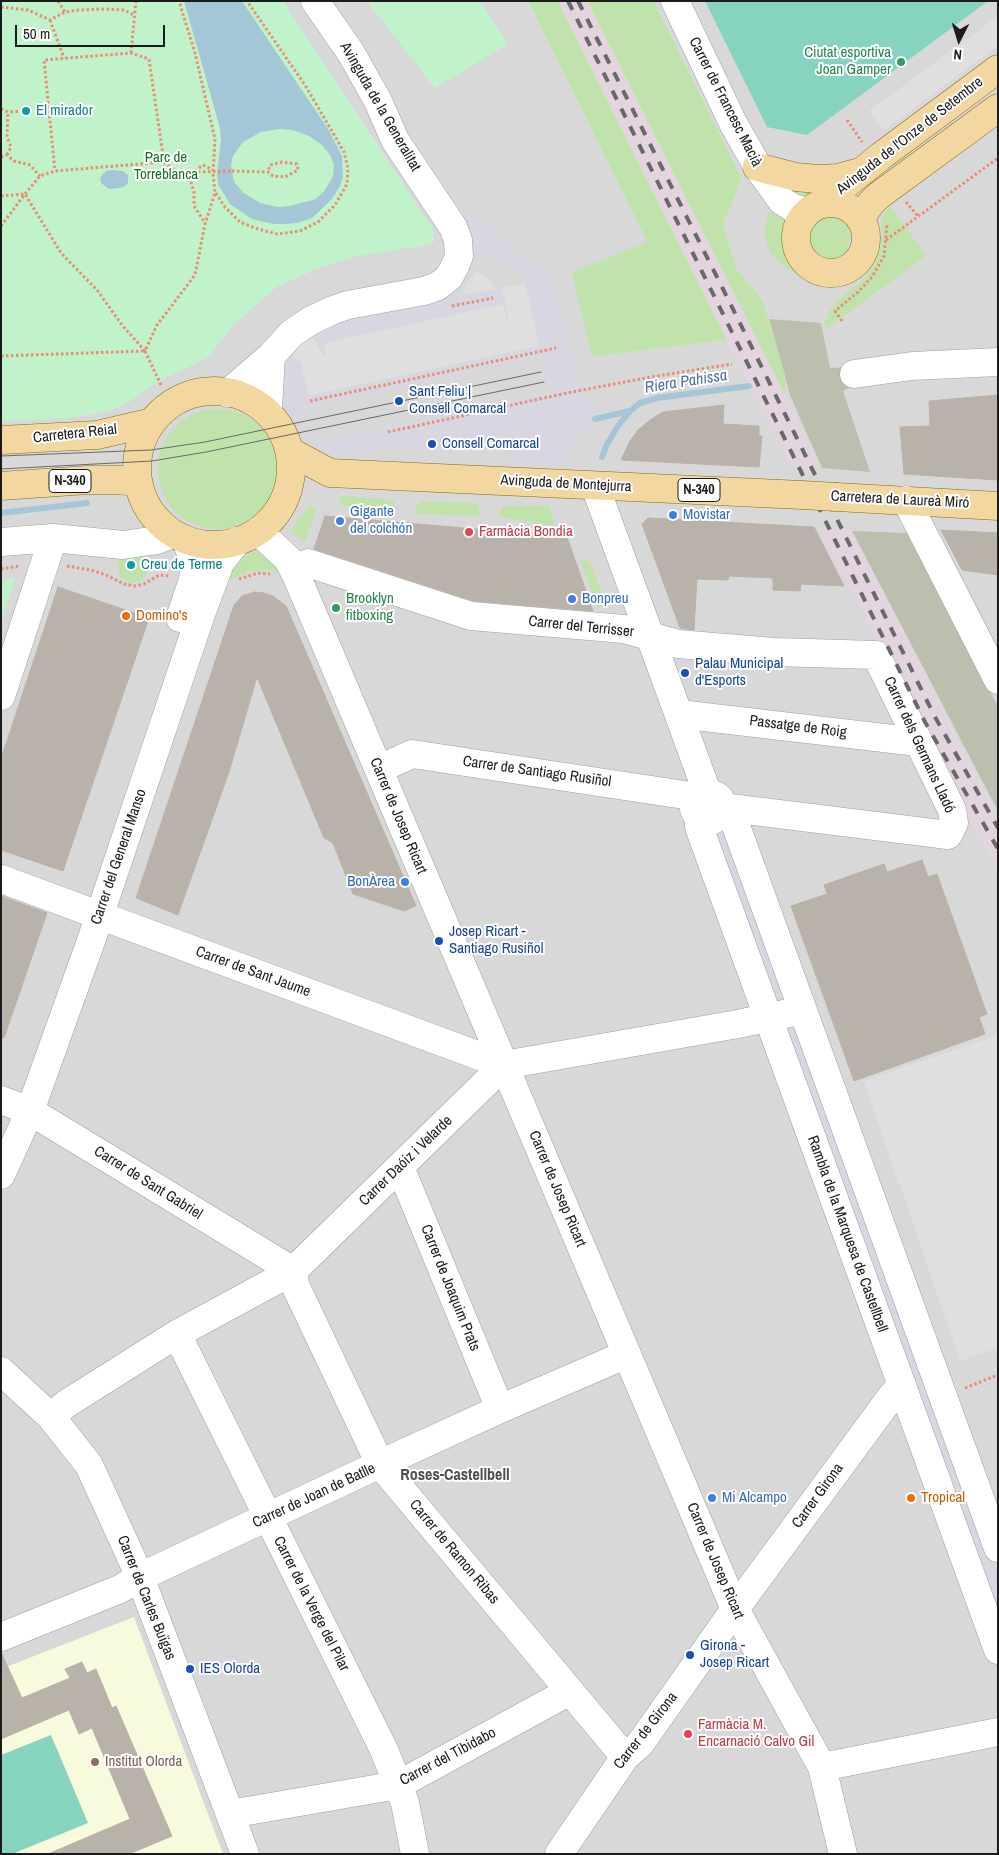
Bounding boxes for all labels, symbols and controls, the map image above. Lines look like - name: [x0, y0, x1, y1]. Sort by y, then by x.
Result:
- scale bar: [18, 15, 168, 47]
- north arrow: [934, 15, 984, 65]
- text: 50 m: [23, 23, 50, 44]
- street label: Carrer de Francesc Macià: [685, 34, 765, 170]
- street label: Avinguda de la Generalitat: [336, 39, 424, 175]
- place label: Ciutat esportiva Joan Gamper: [804, 44, 891, 79]
- text: N: [953, 46, 963, 64]
- marker: Ciutat esportiva Joan Gamper: [895, 56, 907, 68]
- street label: Avinguda de l'Onze de Setembre: [833, 73, 987, 199]
- place label: El mirador: [36, 102, 93, 120]
- marker: El mirador: [20, 105, 32, 117]
- park label: Parc de Torreblanca: [134, 149, 198, 184]
- water label: Riera Pahissa: [643, 366, 729, 398]
- place label: Sant Feliu | Consell Comarcal: [409, 383, 506, 418]
- marker: Sant Feliu | Consell Comarcal: [393, 395, 405, 407]
- street label: Carretera Reial: [32, 421, 118, 447]
- place label: Consell Comarcal: [442, 435, 539, 453]
- marker: Consell Comarcal: [426, 438, 438, 450]
- road number: N-340: [49, 470, 91, 492]
- street label: Avinguda de Montejurra: [500, 472, 632, 496]
- road number: N-340: [678, 478, 720, 502]
- street label: Carretera de Laureà Miró: [830, 487, 970, 513]
- place label: Gigante del colchón: [350, 503, 412, 538]
- place label: Movistar: [683, 506, 730, 524]
- marker: Movistar: [667, 509, 679, 521]
- marker: Gigante del colchón: [334, 515, 346, 527]
- place label: Farmàcia Bondia: [479, 523, 573, 541]
- marker: Farmàcia Bondia: [463, 526, 475, 538]
- place label: Creu de Terme: [141, 556, 222, 574]
- marker: Creu de Terme: [125, 559, 137, 571]
- place label: Brooklyn fitboxing: [346, 590, 394, 625]
- place label: Bonpreu: [582, 590, 628, 608]
- marker: Bonpreu: [566, 593, 578, 605]
- marker: Brooklyn fitboxing: [330, 602, 342, 614]
- place label: Domino's: [136, 607, 188, 625]
- marker: Domino's: [120, 610, 132, 622]
- street label: Carrer del Terrisser: [527, 613, 635, 641]
- place label: Palau Municipal d'Esports: [695, 655, 783, 690]
- marker: Palau Municipal d'Esports: [679, 667, 691, 679]
- street label: Carrer dels Germans Lladó: [879, 674, 959, 816]
- street label: Passatge de Roig: [748, 712, 848, 742]
- street label: Carrer de Santiago Rusiñol: [462, 753, 612, 791]
- street label: Carrer de Josep Ricart: [365, 755, 431, 877]
- street label: Carrer del General Manso: [87, 787, 151, 927]
- place label: BonÀrea: [347, 873, 395, 891]
- marker: BonÀrea: [399, 876, 411, 888]
- place label: Josep Ricart - Santiago Rusiñol: [449, 923, 543, 958]
- marker: Josep Ricart - Santiago Rusiñol: [433, 935, 445, 947]
- street label: Carrer de Sant Jaume: [193, 943, 313, 1001]
- street label: Carrer Daóiz i Velarde: [356, 1112, 456, 1210]
- street label: Carrer de Josep Ricart: [524, 1128, 590, 1250]
- street label: Rambla de la Marquesa de Castellbell: [803, 1133, 891, 1335]
- street label: Carrer de Sant Gabriel: [90, 1142, 206, 1224]
- street label: Carrer de Joaquim Prats: [416, 1222, 484, 1354]
- street label: Carrer de Joan de Batlle: [250, 1460, 378, 1532]
- street label: Carrer Girona: [788, 1460, 848, 1532]
- district label: Roses-Castellbell: [400, 1466, 510, 1486]
- place label: Mi Alcampo: [722, 1489, 787, 1507]
- place label: Tropical: [921, 1489, 965, 1507]
- marker: Mi Alcampo: [706, 1492, 718, 1504]
- marker: Tropical: [905, 1492, 917, 1504]
- street label: Carrer de Ramon Ribas: [405, 1496, 503, 1608]
- street label: Carrer de Josep Ricart: [682, 1500, 748, 1622]
- street label: Carrer de Carles Buïgas: [113, 1533, 179, 1663]
- street label: Carrer de la Verge del Pilar: [269, 1534, 353, 1674]
- place label: Girona - Josep Ricart: [700, 1637, 769, 1672]
- marker: Girona - Josep Ricart: [684, 1649, 696, 1661]
- place label: IES Olorda: [200, 1660, 260, 1678]
- marker: IES Olorda: [184, 1663, 196, 1675]
- street label: Carrer de Girona: [610, 1689, 682, 1773]
- place label: Farmàcia M. Encarnació Calvo Gil: [698, 1716, 814, 1751]
- street label: Carrer del Tibidabo: [397, 1724, 499, 1790]
- marker: Farmàcia M. Encarnació Calvo Gil: [682, 1728, 694, 1740]
- place label: Institut Olorda: [105, 1753, 182, 1771]
- marker: Institut Olorda: [89, 1756, 101, 1768]

